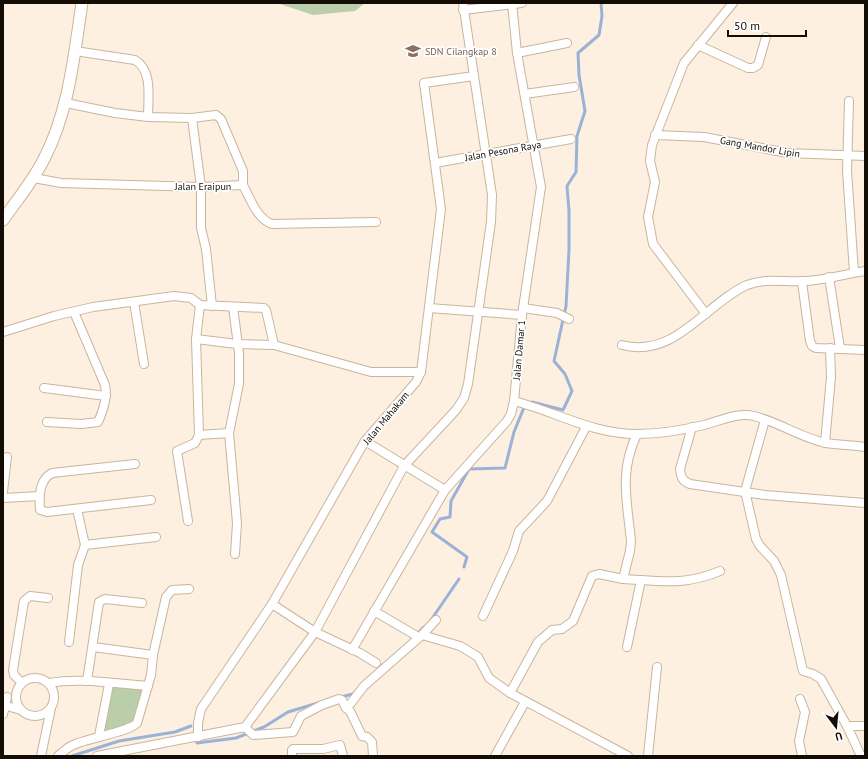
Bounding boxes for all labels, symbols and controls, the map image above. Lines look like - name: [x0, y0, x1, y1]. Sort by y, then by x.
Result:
- scale bar: [728, 12, 806, 38]
- text: 50 m: [734, 18, 760, 33]
- school or university icon: SDN Cilangkap 8: [404, 42, 422, 60]
- place label: SDN Cilangkap 8: [425, 45, 497, 58]
- street label: Gang Mandor Lipin: [719, 134, 801, 160]
- street label: Jalan Pesona Raya: [463, 138, 542, 164]
- street label: Jalan Eraipun: [174, 180, 231, 193]
- street label: Jalan Damar 1: [510, 320, 528, 381]
- street label: Jalan Mahakam: [359, 389, 412, 448]
- north arrow: [816, 707, 856, 747]
- text: U: [833, 729, 844, 744]

